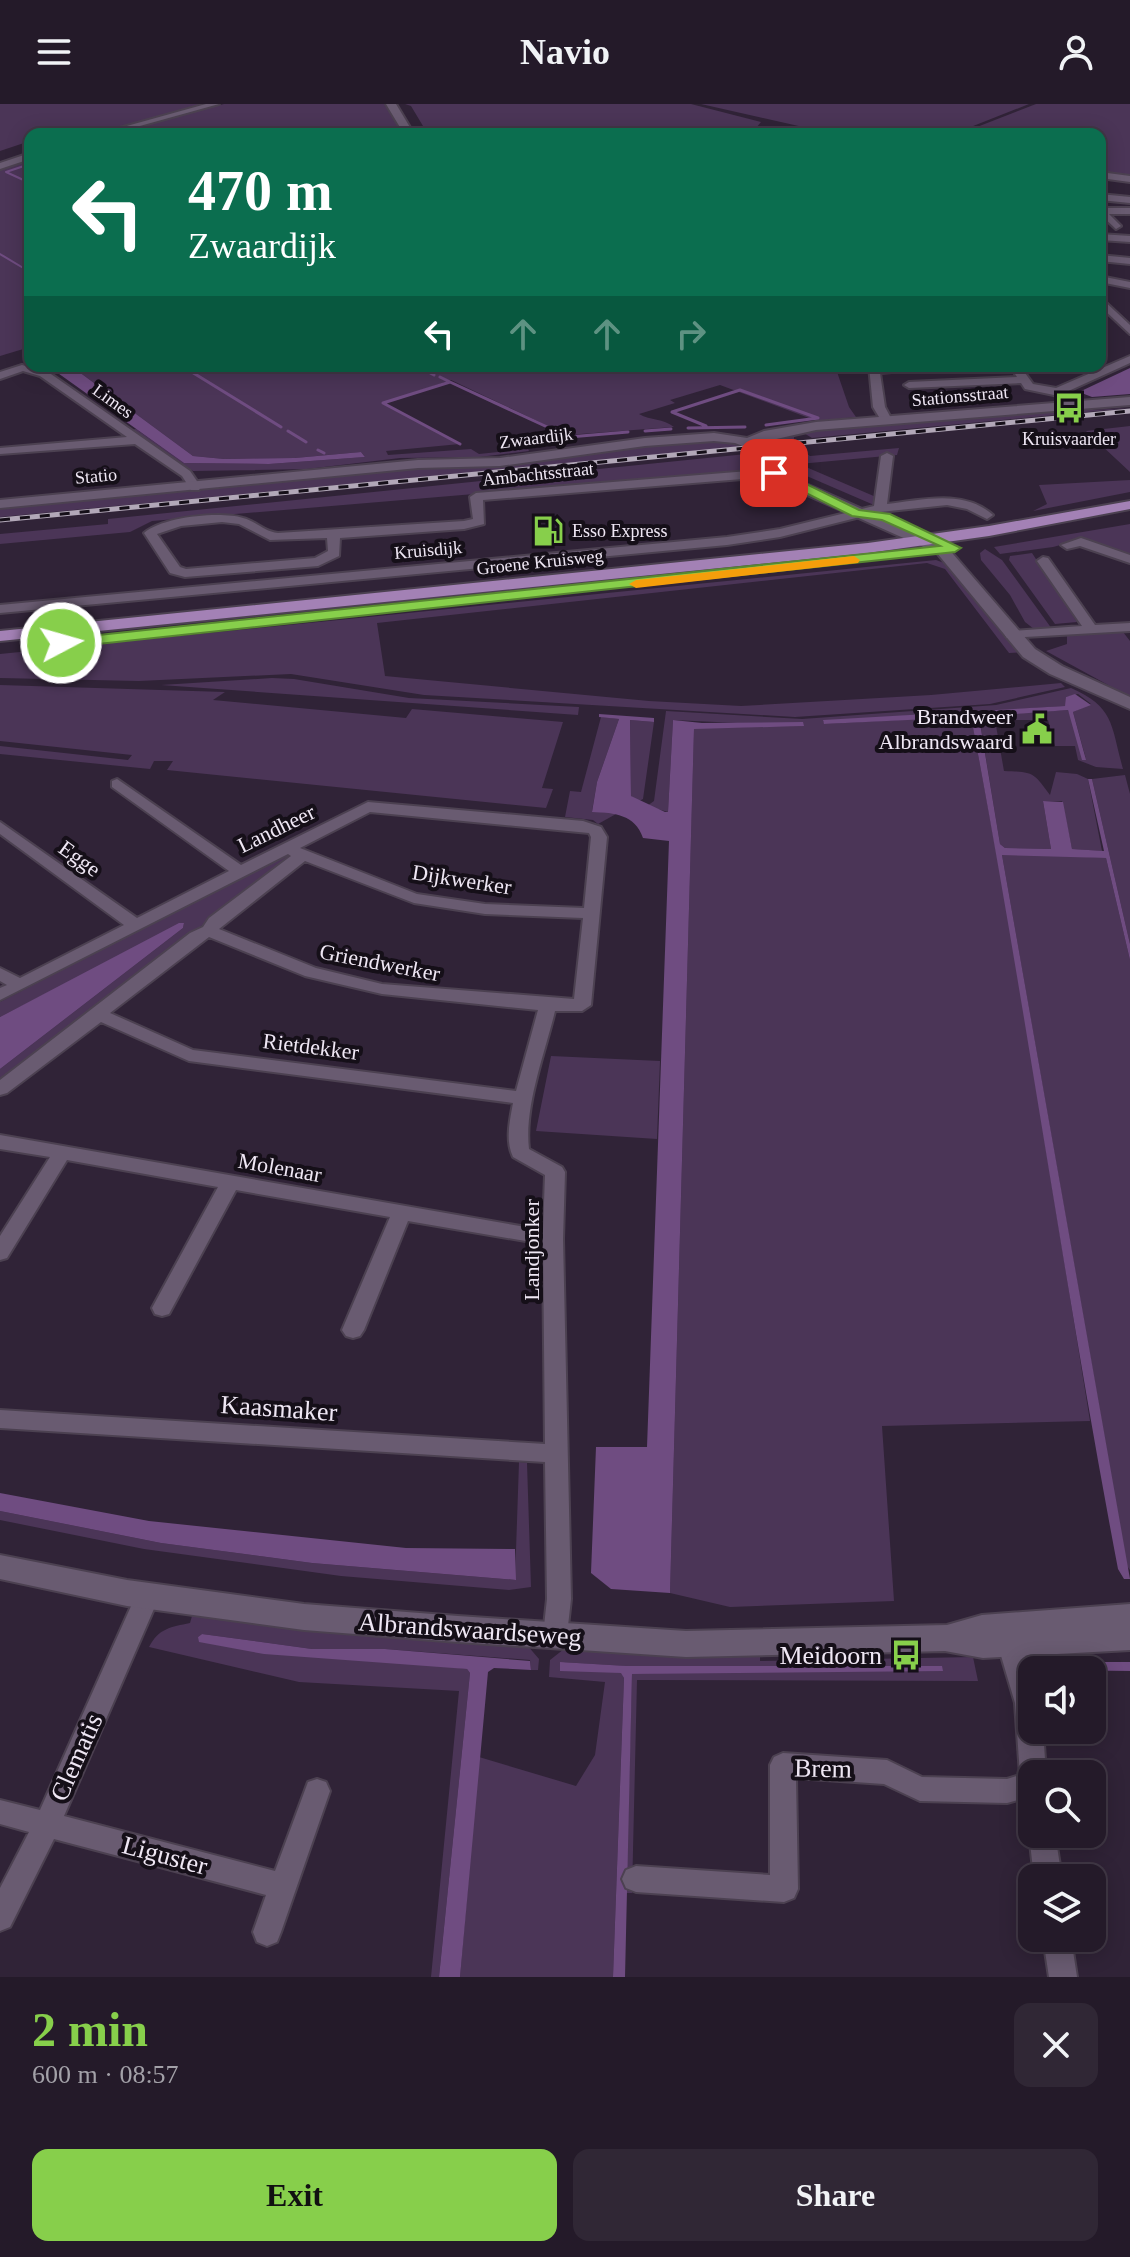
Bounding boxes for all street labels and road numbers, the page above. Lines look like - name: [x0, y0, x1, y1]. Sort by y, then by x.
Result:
- street label: Limes: [89, 380, 137, 422]
- street label: Stationsstraat: [911, 382, 1009, 410]
- street label: Zwaardijk: [498, 424, 574, 452]
- street label: Ambachtsstraat: [481, 458, 595, 490]
- street label: Statio: [74, 464, 118, 488]
- street label: Kruisdijk: [393, 537, 463, 563]
- street label: Groene Kruisweg: [476, 545, 604, 579]
- street label: Landheer: [233, 799, 320, 858]
- street label: Egge: [54, 835, 105, 882]
- street label: Dijkwerker: [410, 859, 514, 900]
- street label: Griendwerker: [318, 939, 443, 987]
- street label: Rietdekker: [262, 1028, 361, 1065]
- street label: Molenaar: [236, 1148, 324, 1187]
- street label: Landjonker: [519, 1199, 544, 1301]
- street label: Kaasmaker: [220, 1390, 339, 1427]
- street label: Albrandswaardseweg: [357, 1607, 583, 1652]
- street label: Clematis: [44, 1709, 109, 1805]
- street label: Brem: [794, 1753, 852, 1784]
- street label: Liguster: [119, 1830, 211, 1881]

